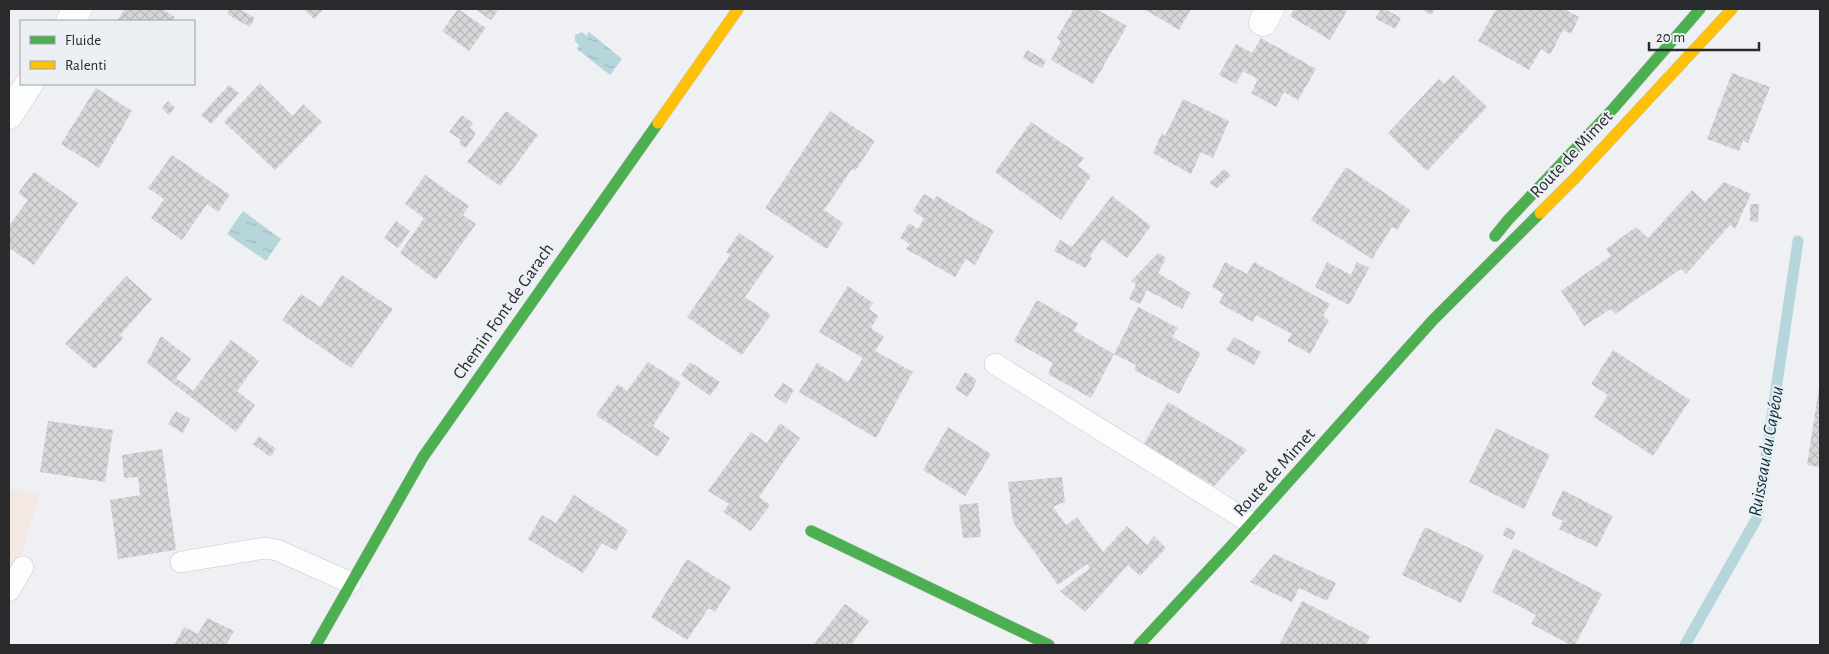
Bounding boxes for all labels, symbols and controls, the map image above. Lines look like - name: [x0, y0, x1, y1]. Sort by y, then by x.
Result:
- legend: [20, 20, 195, 85]
- scale bar: [1649, 20, 1759, 52]
- text: 20 m: [1656, 30, 1685, 45]
- text: Fluide: [65, 33, 101, 48]
- text: Ralenti: [65, 58, 107, 73]
- street label: Route de Mimet: [1527, 108, 1617, 202]
- street label: Chemin Font de Garach: [450, 240, 557, 383]
- water label: Ruisseau du Capéou: [1746, 385, 1787, 518]
- street label: Route de Mimet: [1231, 425, 1319, 520]

